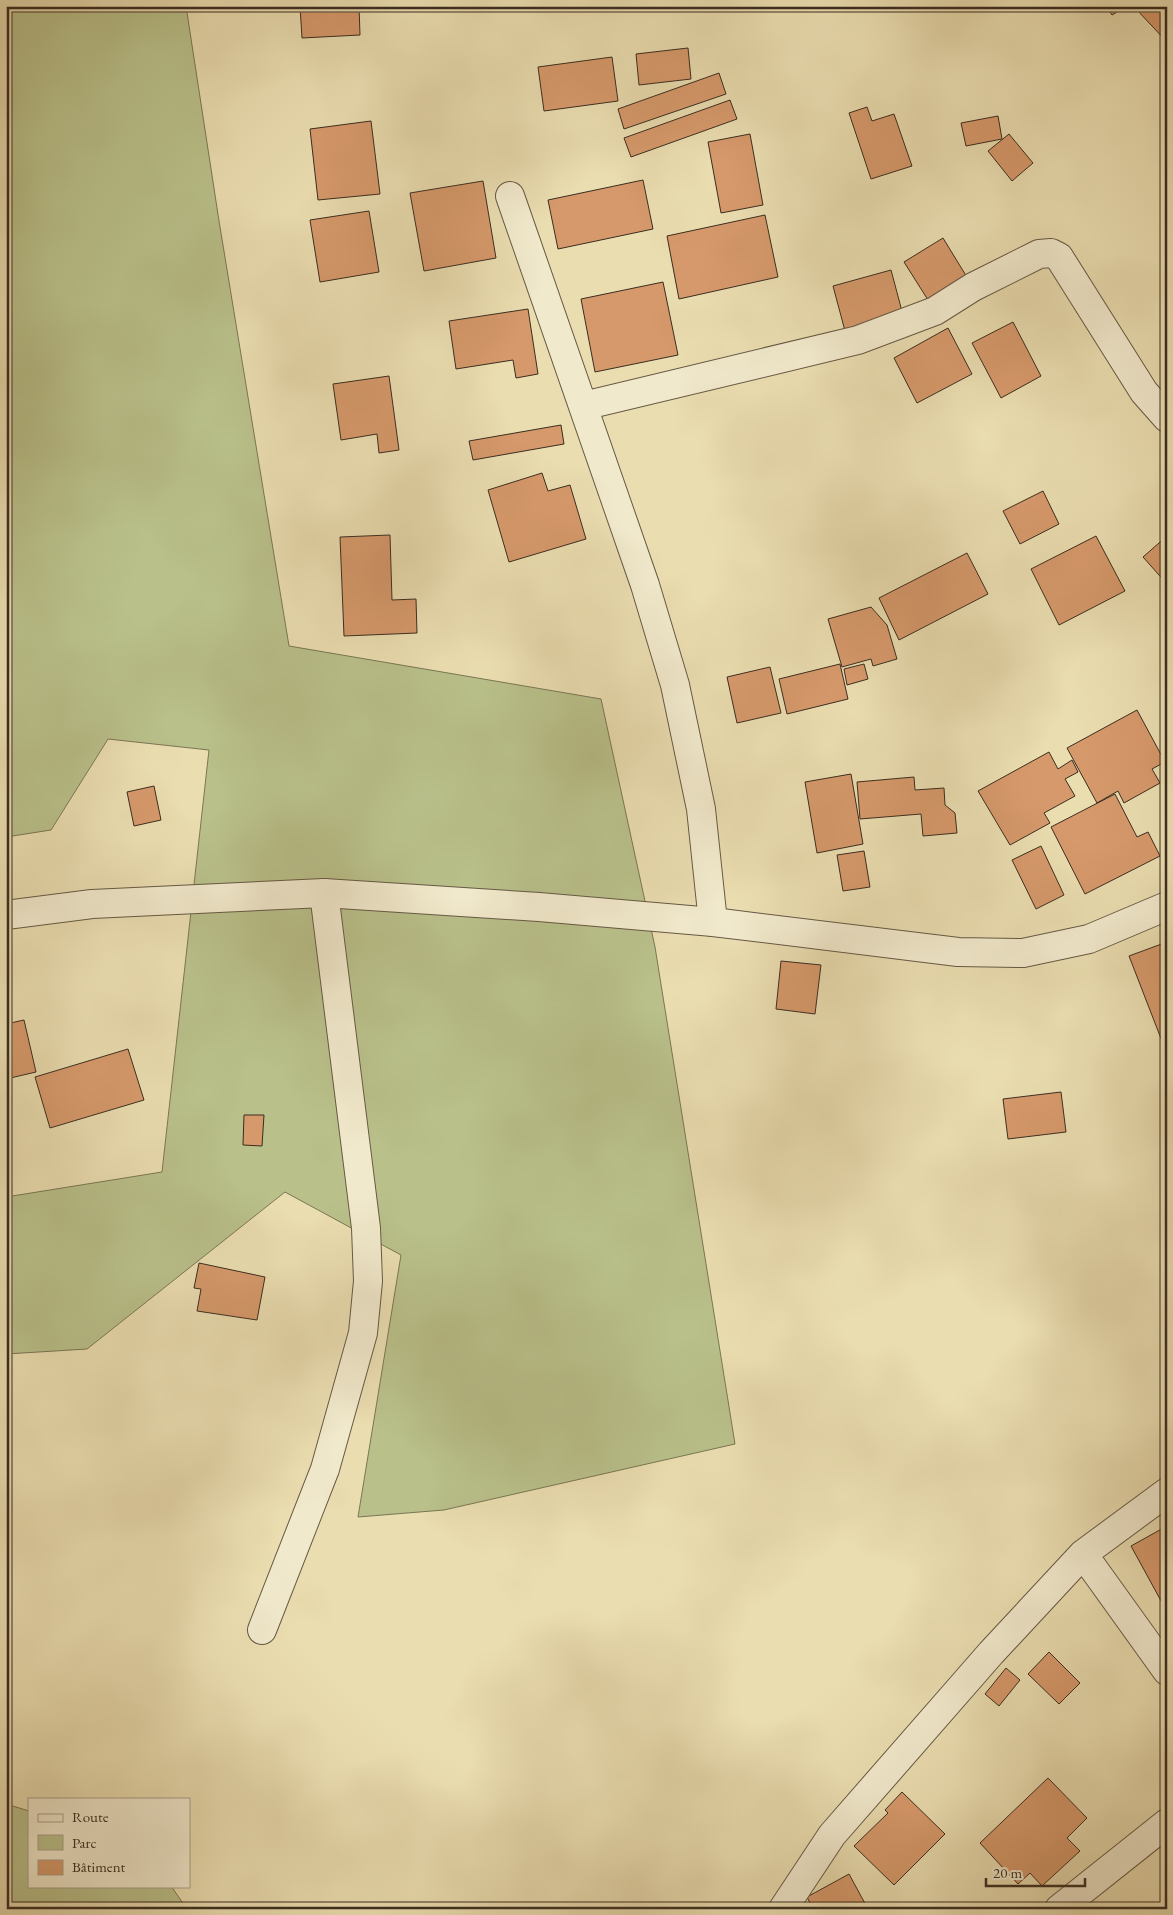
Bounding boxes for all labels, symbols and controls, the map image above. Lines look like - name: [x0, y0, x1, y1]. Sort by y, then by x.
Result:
- legend: [28, 1798, 190, 1888]
- text: Route: [72, 1807, 109, 1826]
- text: Parc: [72, 1833, 97, 1852]
- scale bar: [986, 1855, 1084, 1887]
- text: Bâtiment: [72, 1857, 126, 1876]
- text: 20 m: [993, 1863, 1022, 1882]

